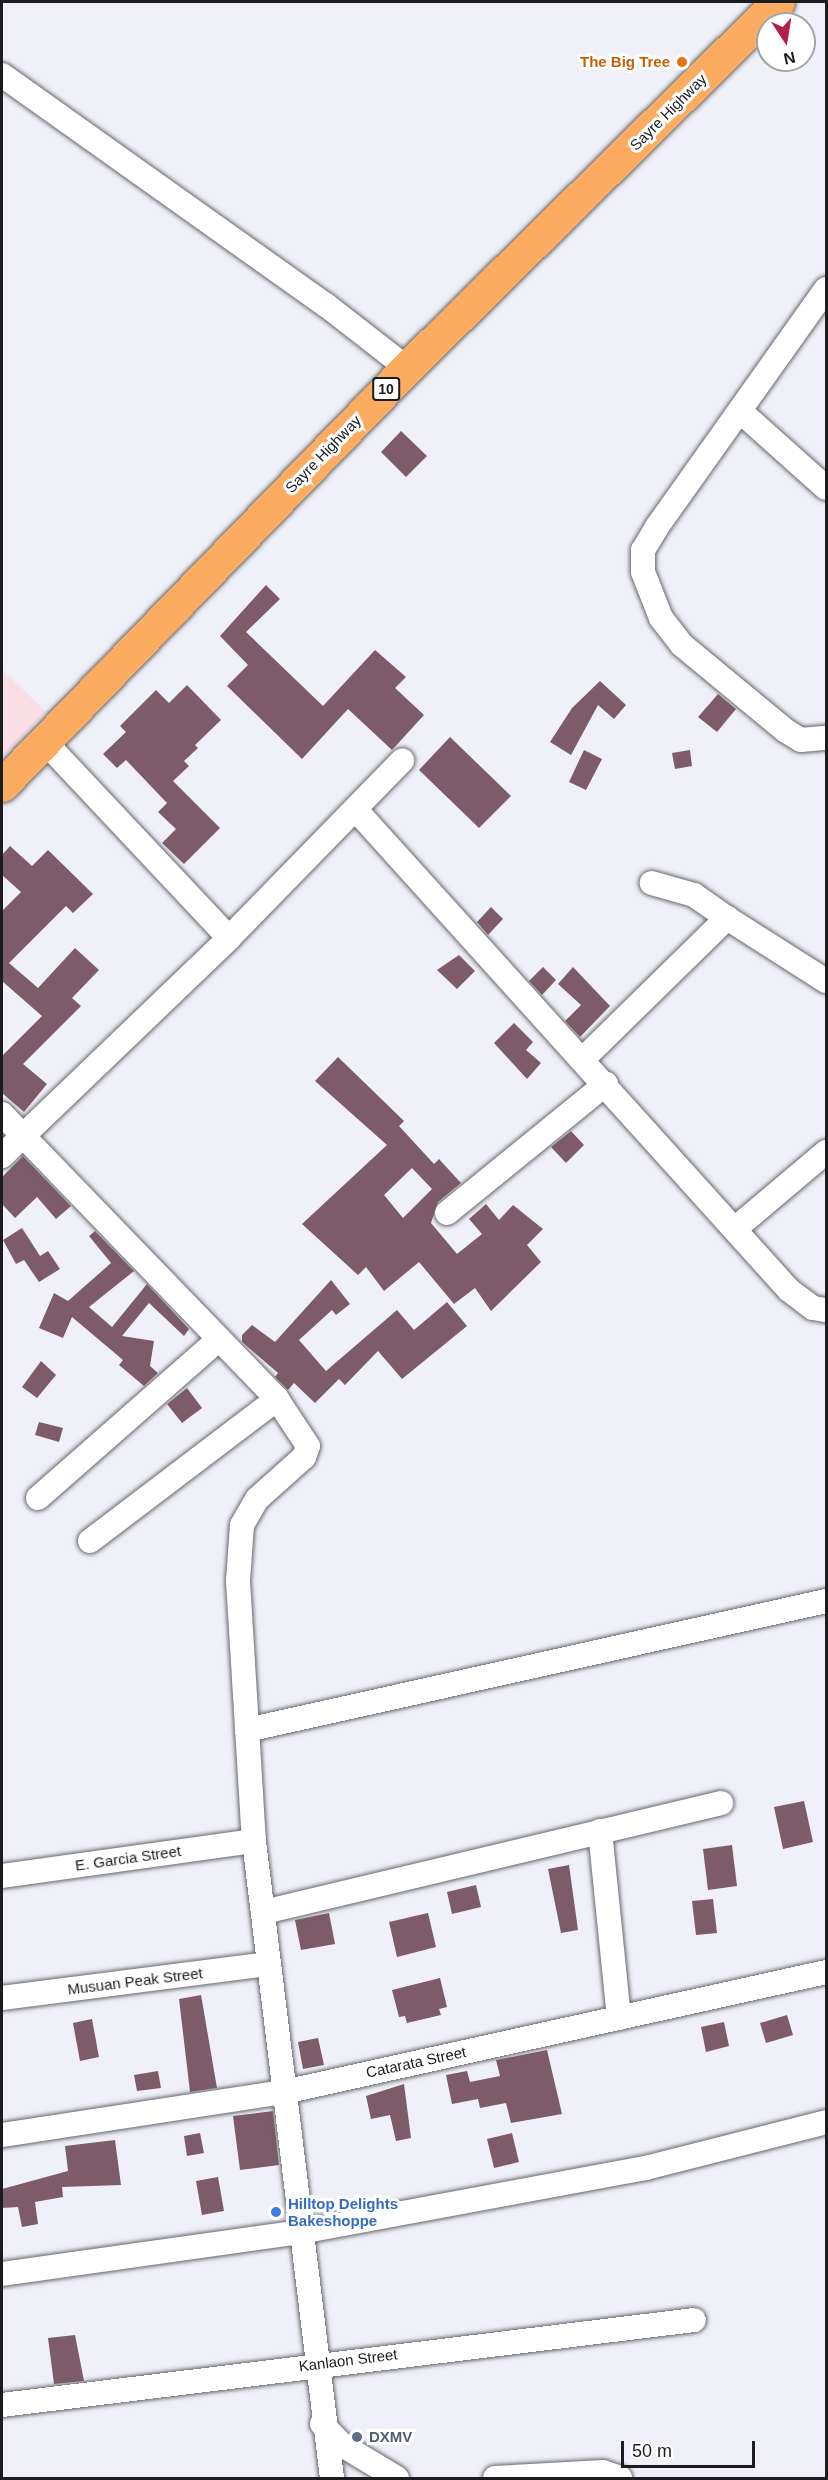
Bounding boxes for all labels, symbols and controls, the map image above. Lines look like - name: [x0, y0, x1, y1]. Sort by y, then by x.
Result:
- north arrow: [756, 12, 816, 72]
- text: N: [782, 49, 797, 68]
- place label: The Big Tree: [580, 53, 670, 71]
- marker: The Big Tree: [675, 55, 689, 69]
- street label: Sayre Highway: [626, 70, 710, 154]
- road number: 10: [371, 378, 401, 400]
- street label: Sayre Highway: [281, 411, 365, 497]
- street label: E. Garcia Street: [74, 1842, 182, 1874]
- street label: Musuan Peak Street: [66, 1964, 204, 1998]
- street label: Catarata Street: [364, 2043, 468, 2081]
- place label: Hilltop Delights Bakeshoppe: [288, 2194, 398, 2229]
- marker: Hilltop Delights Bakeshoppe: [269, 2205, 283, 2219]
- street label: Kanlaon Street: [298, 2345, 398, 2375]
- place label: DXMV: [369, 2428, 412, 2446]
- scale bar: [624, 2429, 758, 2467]
- marker: DXMV: [350, 2430, 364, 2444]
- text: 50 m: [632, 2441, 672, 2461]

